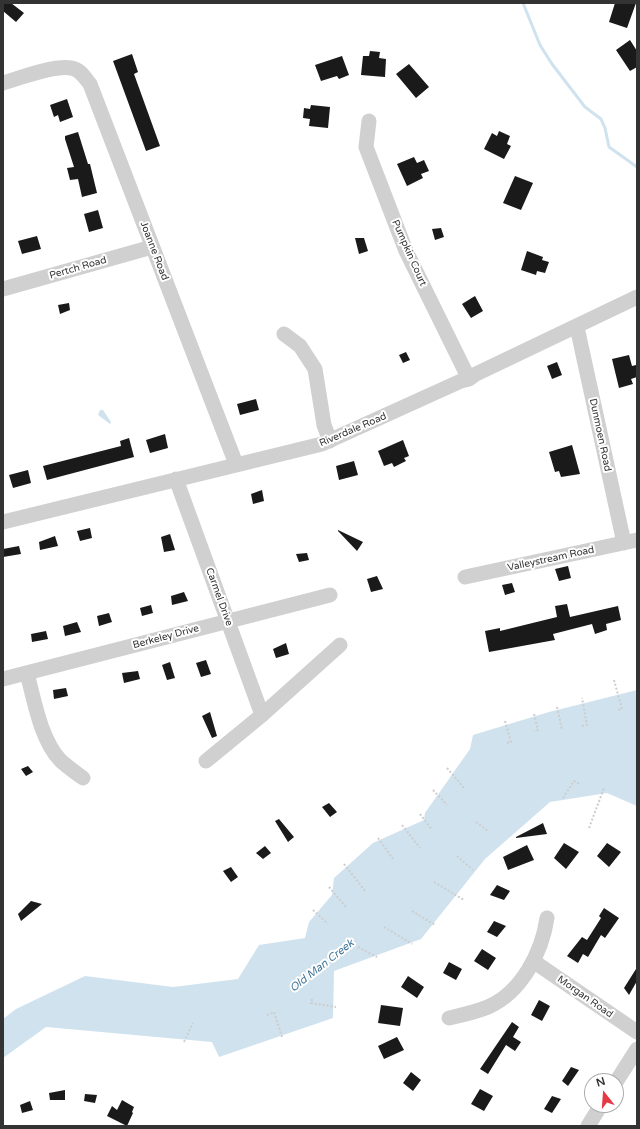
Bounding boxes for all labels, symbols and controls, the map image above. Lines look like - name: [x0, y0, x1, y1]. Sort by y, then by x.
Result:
- street label: Pumpkin Court: [389, 218, 429, 288]
- street label: Joanne Road: [137, 220, 171, 282]
- street label: Pertch Road: [48, 254, 108, 282]
- street label: Dunmoen Road: [586, 397, 614, 473]
- street label: Riverdale Road: [318, 410, 388, 450]
- street label: Valleystream Road: [507, 544, 595, 574]
- street label: Carmel Drive: [203, 566, 235, 628]
- street label: Berkeley Drive: [132, 622, 200, 652]
- water label: Old Man Creek: [287, 937, 357, 995]
- street label: Morgan Road: [555, 973, 615, 1021]
- north arrow: [584, 1073, 624, 1113]
- text: N: [595, 1074, 607, 1090]

